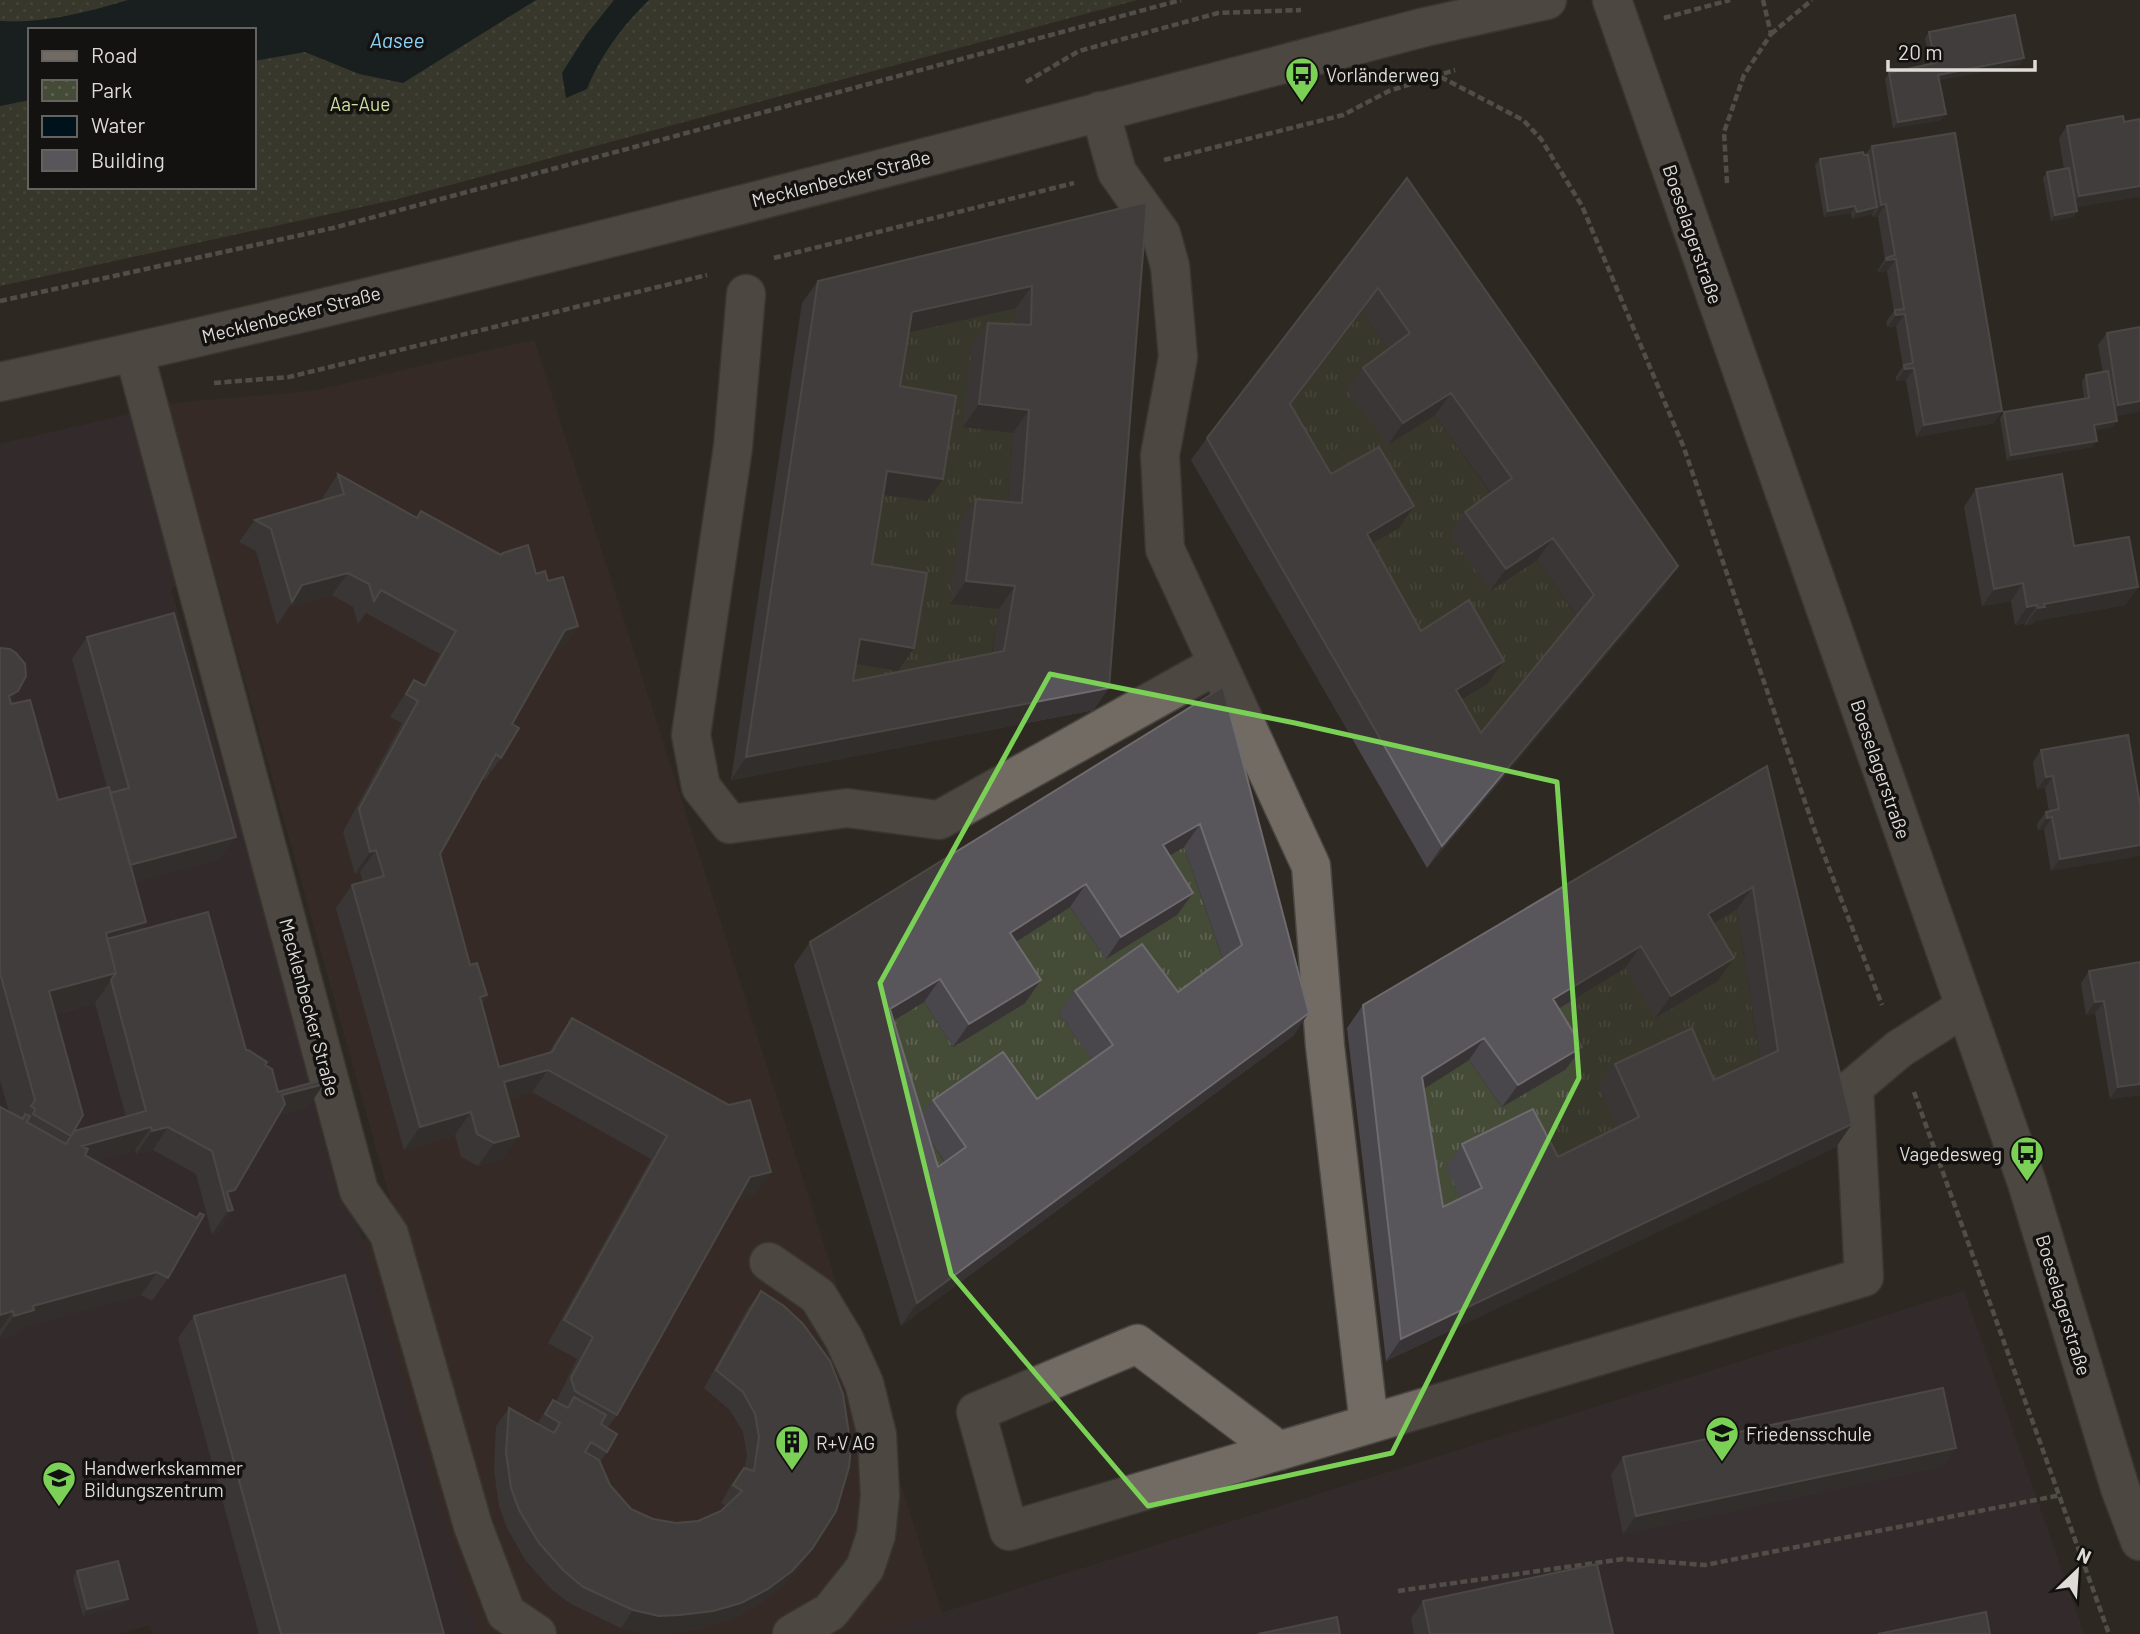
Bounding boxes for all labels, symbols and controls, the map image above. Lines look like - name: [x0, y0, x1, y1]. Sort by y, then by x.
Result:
- water label: Aasee: [370, 27, 424, 52]
- legend: [28, 28, 256, 189]
- scale bar: [1888, 28, 2035, 72]
- text: 20 m: [1898, 39, 1943, 64]
- text: Road: [91, 42, 137, 67]
- bus stop icon: Vorländerweg: [1283, 55, 1321, 104]
- place label: Vorländerweg: [1326, 63, 1439, 86]
- text: Park: [91, 77, 132, 102]
- park label: Aa-Aue: [330, 92, 390, 115]
- text: Water: [91, 112, 146, 137]
- street label: Mecklenbecker Straße: [749, 145, 933, 211]
- text: Building: [91, 147, 165, 172]
- street label: Boeselagerstraße: [1658, 161, 1728, 307]
- street label: Mecklenbecker Straße: [199, 281, 383, 347]
- street label: Boeselagerstraße: [1846, 696, 1916, 842]
- street label: Mecklenbecker Straße: [275, 915, 345, 1099]
- bus stop icon: Vagedesweg: [2008, 1134, 2046, 1183]
- place label: Vagedesweg: [1899, 1142, 2002, 1165]
- street label: Boeselagerstraße: [2032, 1232, 2096, 1378]
- school or university icon: Friedensschule: [1703, 1414, 1741, 1463]
- place label: Friedensschule: [1746, 1422, 1872, 1445]
- building icon: R+V AG: [773, 1423, 811, 1472]
- place label: R+V AG: [816, 1431, 875, 1454]
- place label: Handwerkskammer Bildungszentrum: [84, 1456, 243, 1501]
- school or university icon: Handwerkskammer Bildungszentrum: [40, 1459, 78, 1508]
- north arrow: [2042, 1536, 2112, 1606]
- text: N: [2074, 1542, 2095, 1568]

